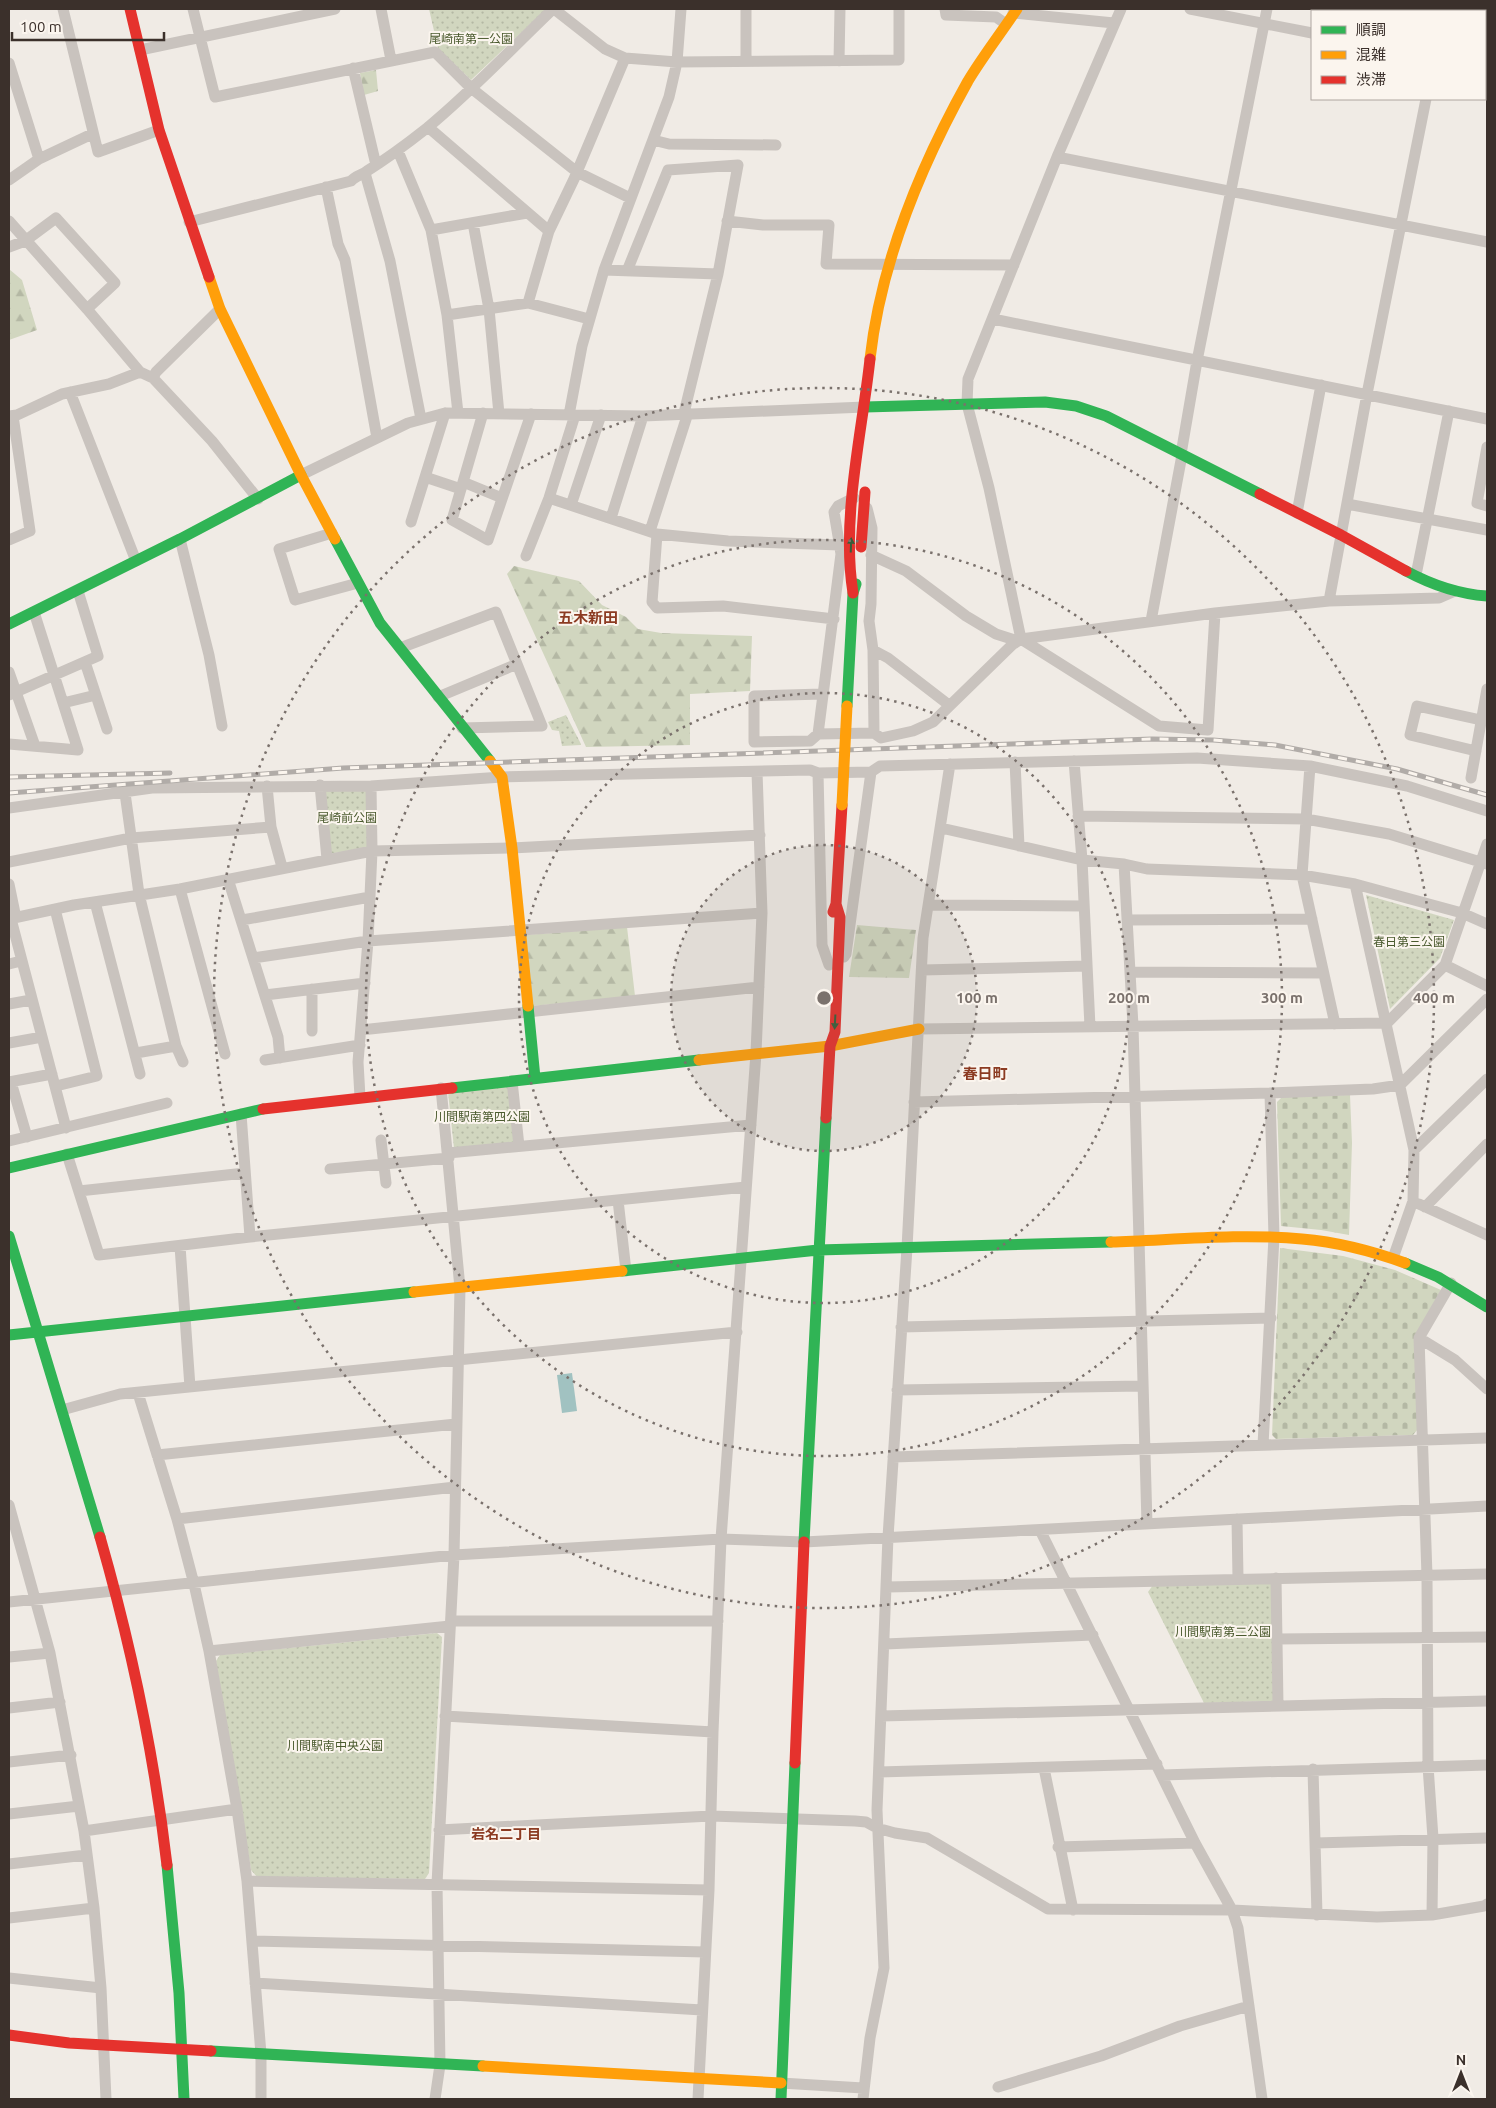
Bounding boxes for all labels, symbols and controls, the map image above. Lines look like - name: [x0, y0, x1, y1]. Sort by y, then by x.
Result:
- scale bar: [12, 10, 165, 42]
- legend: [1311, 10, 1486, 100]
- text: 100 m: [20, 18, 62, 35]
- text: 順調: [1356, 21, 1386, 38]
- park label: 尾崎南第一公園: [429, 32, 513, 45]
- text: 混雑: [1356, 46, 1386, 63]
- text: 渋滞: [1356, 71, 1386, 88]
- one-way arrow: [847, 537, 855, 553]
- district label: 五木新田: [558, 609, 618, 626]
- park label: 尾崎前公園: [317, 811, 377, 824]
- park label: 春日第三公園: [1373, 935, 1445, 948]
- centre of rings: [815, 989, 833, 1007]
- text: 100 m: [956, 989, 998, 1006]
- text: 200 m: [1108, 989, 1150, 1006]
- text: 300 m: [1261, 989, 1303, 1006]
- text: 400 m: [1413, 989, 1455, 1006]
- one-way arrow: [831, 1014, 839, 1030]
- district label: 春日町: [962, 1065, 1008, 1082]
- park label: 川間駅南第四公園: [434, 1110, 530, 1123]
- park label: 川間駅南第二公園: [1175, 1625, 1271, 1638]
- park label: 川間駅南中央公園: [287, 1739, 383, 1752]
- district label: 岩名二丁目: [471, 1826, 541, 1842]
- north arrow: [1436, 2048, 1486, 2098]
- text: N: [1456, 2052, 1466, 2068]

